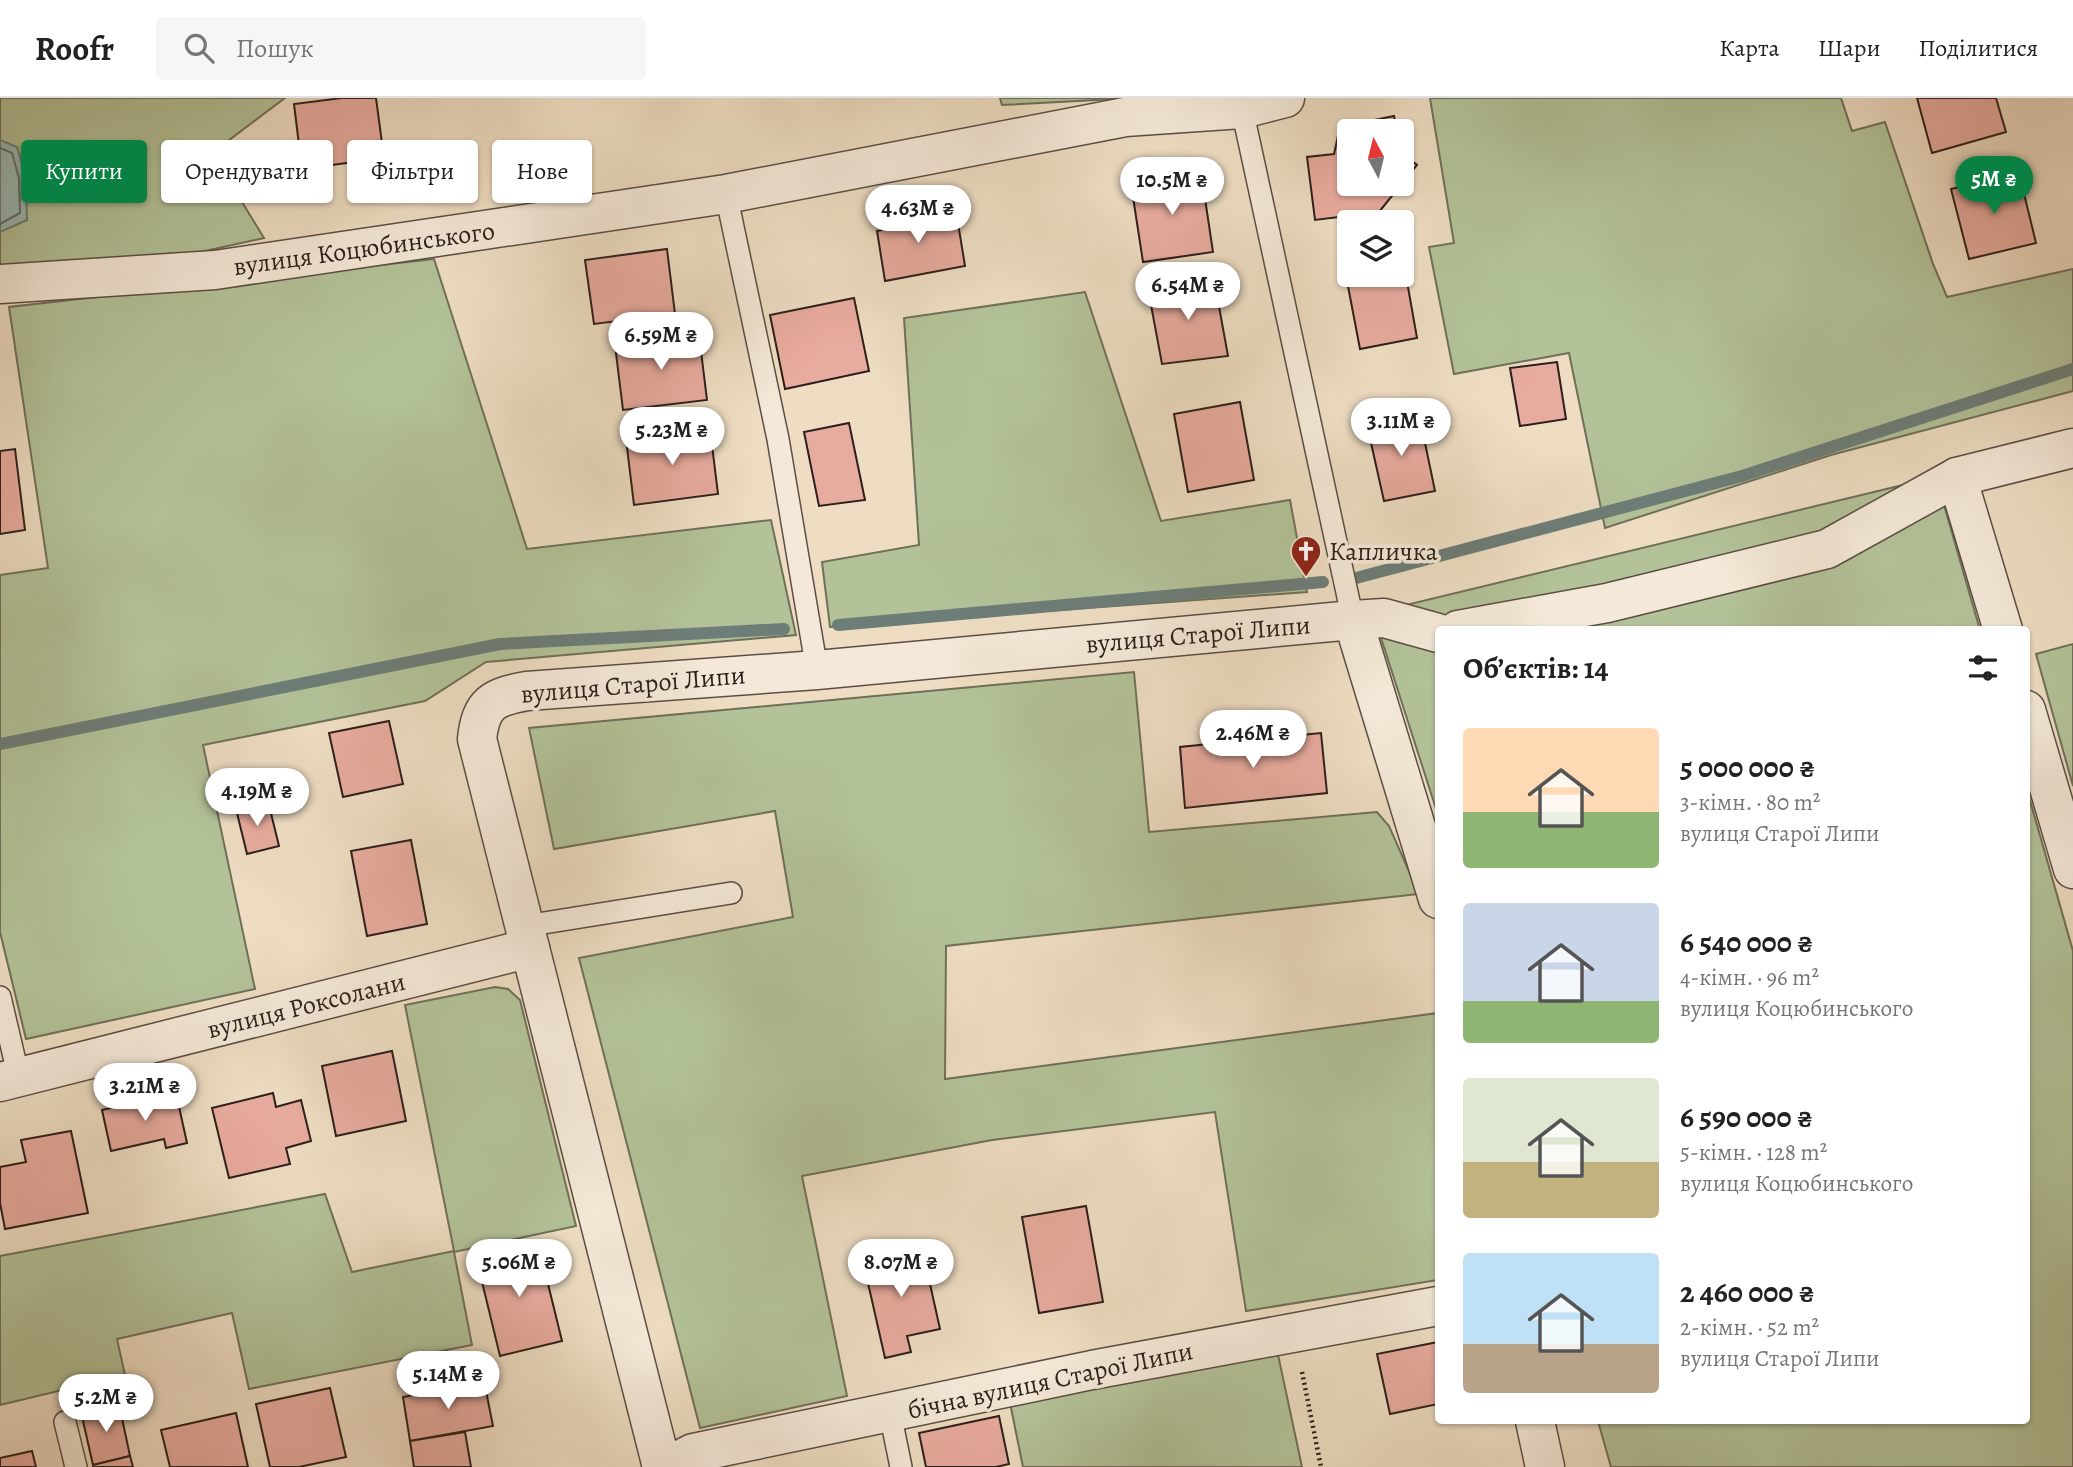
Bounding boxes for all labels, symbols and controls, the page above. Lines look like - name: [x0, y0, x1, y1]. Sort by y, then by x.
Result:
- search box: [156, 17, 646, 80]
- text: Roofr: [35, 26, 114, 71]
- icon: search: [180, 29, 218, 67]
- text: Пошук: [236, 31, 314, 66]
- text: Карта: [1719, 32, 1780, 64]
- text: Шари: [1818, 32, 1881, 64]
- text: Поділитися: [1919, 32, 2038, 64]
- north arrow: [1337, 119, 1414, 196]
- map controls: [1337, 119, 1414, 287]
- chip: Купити: [21, 140, 147, 203]
- chip: Орендувати: [161, 140, 333, 203]
- chip: Фільтри: [347, 140, 478, 203]
- chip: Нове: [492, 140, 592, 203]
- pin: 5M ₴: [1953, 156, 2035, 216]
- pin: 10.5M ₴: [1107, 158, 1237, 217]
- text: 5M ₴: [1971, 163, 2017, 194]
- text: 10.5M ₴: [1136, 164, 1208, 195]
- pin: 4.63M ₴: [853, 186, 983, 245]
- text: 4.63M ₴: [881, 192, 955, 223]
- button: layers: [1337, 210, 1414, 287]
- street label: вулиця Коцюбинського: [231, 213, 497, 284]
- pin: 6.54M ₴: [1123, 262, 1253, 322]
- text: 6.54M ₴: [1151, 269, 1225, 300]
- pin: 6.59M ₴: [596, 313, 726, 372]
- text: 6.59M ₴: [624, 319, 698, 350]
- pin: 3.11M ₴: [1336, 398, 1466, 458]
- text: 3.11M ₴: [1367, 405, 1435, 436]
- pin: 5.23M ₴: [607, 408, 737, 467]
- text: 5.23M ₴: [636, 414, 708, 445]
- church icon: Капличка: [1289, 534, 1323, 578]
- place label: Капличка: [1329, 534, 1438, 569]
- street label: вулиця Старої Липи: [1084, 607, 1312, 662]
- text: Об’єктів: 14: [1463, 648, 1609, 688]
- icon: filters: [1964, 649, 2002, 687]
- street label: вулиця Старої Липи: [519, 657, 747, 712]
- pin: 2.46M ₴: [1188, 710, 1318, 770]
- text: 2.46M ₴: [1216, 717, 1290, 748]
- text: 5 000 000 ₴: [1680, 747, 1815, 787]
- icon: home: [1519, 756, 1603, 840]
- pin: 4.19M ₴: [192, 768, 322, 828]
- text: 4.19M ₴: [221, 775, 293, 806]
- text: 3-кімн. · 80 m²: [1680, 787, 1820, 818]
- text: вулиця Старої Липи: [1680, 818, 1879, 849]
- text: 6 540 000 ₴: [1680, 922, 1813, 962]
- icon: home: [1519, 931, 1603, 1015]
- text: 4-кімн. · 96 m²: [1680, 962, 1819, 993]
- street label: вулиця Роксолани: [203, 964, 409, 1047]
- text: вулиця Коцюбинського: [1680, 993, 1913, 1024]
- pin: 3.21M ₴: [80, 1063, 210, 1123]
- text: 3.21M ₴: [109, 1070, 181, 1101]
- text: 6 590 000 ₴: [1680, 1097, 1813, 1137]
- icon: home: [1519, 1106, 1603, 1190]
- text: 5-кімн. · 128 m²: [1680, 1137, 1827, 1168]
- text: вулиця Коцюбинського: [1680, 1168, 1913, 1199]
- pin: 5.06M ₴: [454, 1240, 584, 1299]
- pin: 8.07M ₴: [836, 1240, 966, 1299]
- text: 5.06M ₴: [482, 1246, 556, 1277]
- text: 8.07M ₴: [864, 1246, 938, 1277]
- text: 2 460 000 ₴: [1680, 1272, 1815, 1312]
- icon: home: [1519, 1281, 1603, 1365]
- text: 2-кімн. · 52 m²: [1680, 1312, 1819, 1343]
- street label: бічна вулиця Старої Липи: [904, 1333, 1196, 1428]
- text: вулиця Старої Липи: [1680, 1343, 1879, 1374]
- pin: 5.14M ₴: [383, 1352, 513, 1411]
- text: 5.14M ₴: [413, 1358, 483, 1389]
- pin: 5.2M ₴: [49, 1374, 163, 1434]
- text: 5.2M ₴: [75, 1381, 137, 1412]

